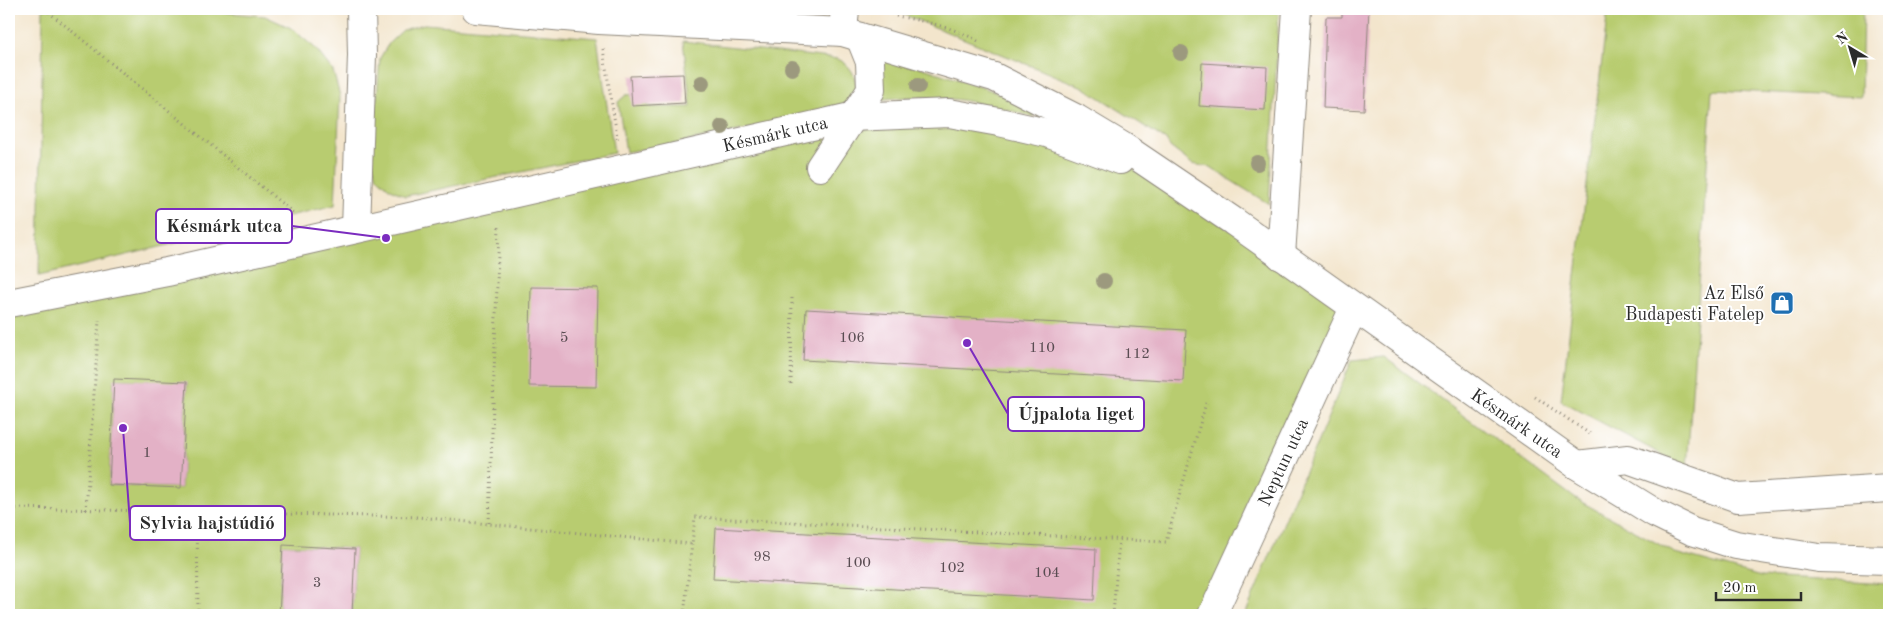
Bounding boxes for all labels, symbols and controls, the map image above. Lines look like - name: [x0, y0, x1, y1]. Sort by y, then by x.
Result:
- north arrow: [1826, 22, 1876, 72]
- text: N: [1834, 30, 1851, 47]
- street label: Késmárk utca: [721, 114, 830, 156]
- callout: Késmárk utca: [156, 209, 292, 243]
- text: Késmárk utca: [166, 218, 283, 237]
- place label: Az Első Budapesti Fatelep: [1625, 285, 1764, 324]
- shop icon: Az Első Budapesti Fatelep: [1769, 290, 1795, 316]
- house number: 5: [560, 331, 568, 346]
- house number: 106: [839, 331, 865, 346]
- house number: 110: [1029, 341, 1055, 356]
- house number: 112: [1124, 347, 1150, 362]
- street label: Késmárk utca: [1467, 386, 1566, 462]
- callout: Újpalota liget: [1008, 397, 1144, 431]
- text: Újpalota liget: [1018, 402, 1134, 425]
- street label: Neptun utca: [1256, 416, 1312, 509]
- house number: 1: [143, 446, 151, 461]
- callout: Sylvia hajstúdió: [130, 506, 285, 540]
- text: Sylvia hajstúdió: [139, 515, 275, 534]
- house number: 98: [753, 550, 771, 565]
- house number: 100: [845, 556, 871, 571]
- house number: 102: [939, 561, 965, 576]
- house number: 104: [1034, 566, 1060, 581]
- scale bar: [1716, 569, 1800, 601]
- house number: 3: [313, 576, 321, 591]
- text: 20 m: [1723, 581, 1757, 596]

